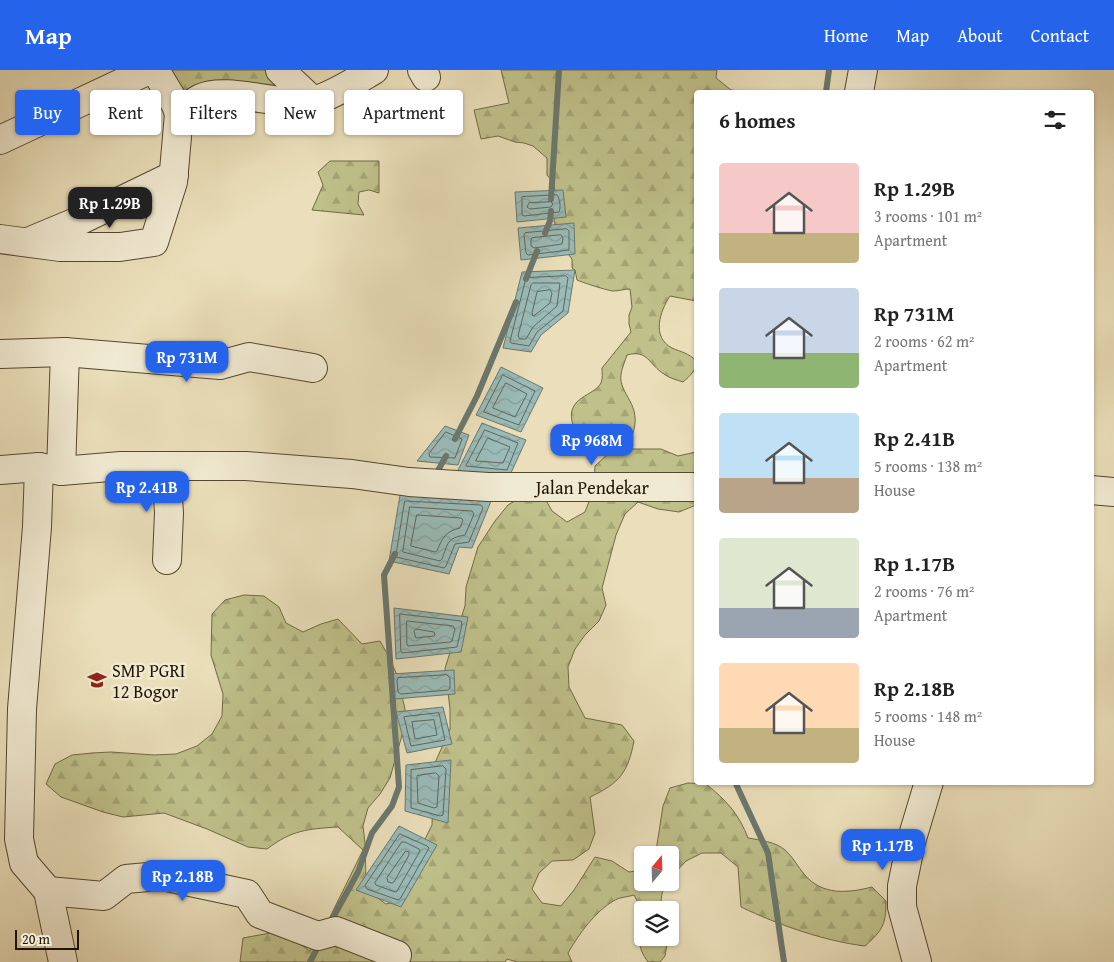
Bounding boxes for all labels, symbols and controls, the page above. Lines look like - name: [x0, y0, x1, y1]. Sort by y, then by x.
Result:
- text: Map: [25, 18, 72, 53]
- text: Home: [824, 22, 868, 49]
- text: Map: [896, 22, 929, 49]
- text: About: [957, 22, 1003, 49]
- text: Contact: [1031, 22, 1089, 49]
- chip: Buy: [15, 90, 80, 135]
- chip: Rent: [90, 90, 161, 135]
- chip: Filters: [171, 90, 255, 135]
- chip: New: [265, 90, 334, 135]
- chip: Apartment: [344, 90, 463, 135]
- text: 6 homes: [719, 105, 795, 136]
- icon: filters: [1041, 106, 1069, 134]
- text: Rp 1.29B: [874, 173, 955, 204]
- icon: home: [759, 183, 819, 243]
- pin: Rp 1.29B: [58, 186, 162, 229]
- text: Rp 1.29B: [79, 191, 141, 215]
- text: 3 rooms · 101 m²: [874, 204, 982, 228]
- text: Apartment: [874, 228, 947, 252]
- text: Rp 731M: [874, 298, 954, 329]
- icon: home: [759, 308, 819, 368]
- text: 2 rooms · 62 m²: [874, 329, 974, 353]
- pin: Rp 731M: [141, 340, 233, 383]
- text: Rp 731M: [156, 345, 218, 369]
- text: Apartment: [874, 353, 947, 377]
- text: Rp 2.41B: [874, 423, 955, 454]
- pin: Rp 968M: [546, 424, 638, 466]
- text: Rp 968M: [561, 428, 623, 452]
- icon: home: [759, 433, 819, 493]
- text: 5 rooms · 138 m²: [874, 454, 982, 478]
- pin: Rp 2.41B: [95, 470, 199, 513]
- street label: Jalan Pendekar: [534, 474, 649, 501]
- text: Rp 2.41B: [116, 475, 178, 499]
- text: House: [874, 478, 915, 502]
- text: Rp 1.17B: [874, 548, 955, 579]
- icon: home: [759, 558, 819, 618]
- text: 2 rooms · 76 m²: [874, 579, 974, 603]
- text: Apartment: [874, 603, 947, 627]
- place label: SMP PGRI 12 Bogor: [112, 657, 185, 705]
- school or university icon: SMP PGRI 12 Bogor: [86, 669, 108, 691]
- text: Rp 2.18B: [874, 673, 955, 704]
- icon: home: [759, 683, 819, 743]
- text: 5 rooms · 148 m²: [874, 704, 982, 728]
- text: House: [874, 728, 915, 752]
- pin: Rp 1.17B: [831, 828, 935, 871]
- text: Rp 1.17B: [852, 833, 914, 857]
- north arrow: [634, 846, 679, 891]
- map controls: [634, 846, 679, 946]
- pin: Rp 2.18B: [131, 860, 235, 902]
- text: Rp 2.18B: [152, 864, 214, 888]
- button: layers: [634, 901, 679, 946]
- scale bar: [15, 927, 79, 950]
- text: 20 m: [22, 929, 50, 949]

